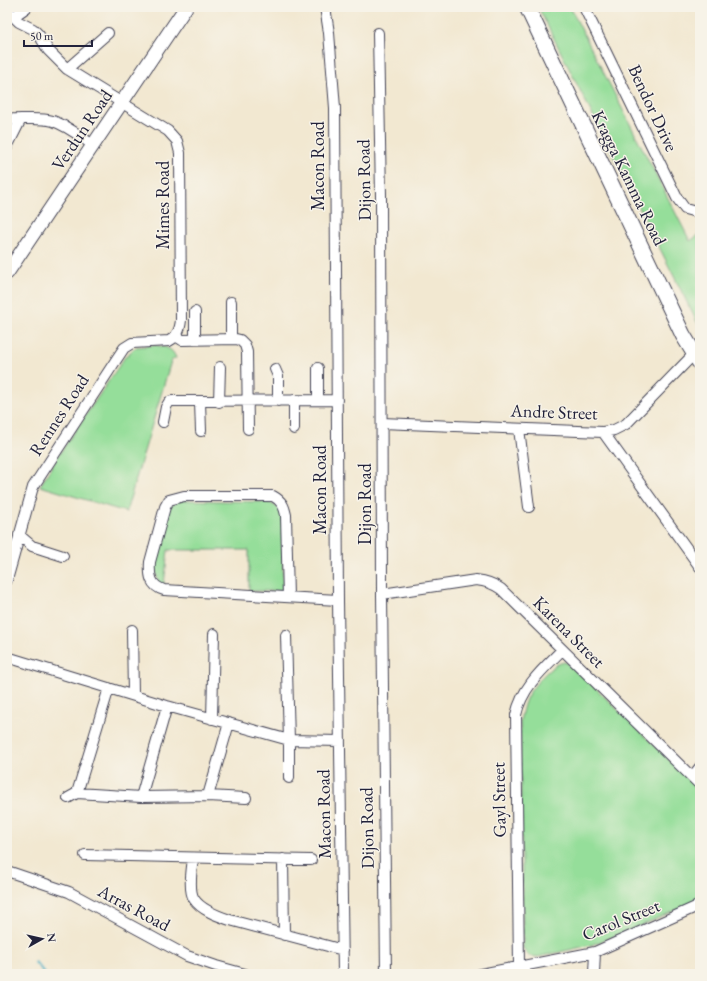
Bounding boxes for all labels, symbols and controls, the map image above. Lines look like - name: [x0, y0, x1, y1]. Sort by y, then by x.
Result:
- scale bar: [24, 22, 92, 48]
- text: 50 m: [30, 28, 54, 44]
- street label: Bendor Drive: [623, 61, 684, 155]
- street label: Verdun Road: [46, 84, 118, 175]
- street label: Kragga Kamma Road: [587, 106, 673, 250]
- street label: Macon Road: [306, 120, 329, 211]
- street label: Dijon Road: [351, 138, 376, 221]
- street label: Mimes Road: [151, 160, 174, 249]
- street label: Rennes Road: [24, 369, 94, 460]
- street label: Andre Street: [509, 398, 598, 425]
- street label: Macon Road: [308, 444, 331, 535]
- street label: Dijon Road: [353, 462, 376, 545]
- street label: Karena Street: [529, 591, 610, 673]
- street label: Gayl Street: [486, 762, 511, 838]
- street label: Macon Road: [311, 768, 336, 859]
- street label: Dijon Road: [354, 786, 379, 869]
- street label: Arras Road: [93, 878, 175, 937]
- street label: Carol Street: [578, 893, 663, 946]
- north arrow: [22, 919, 62, 959]
- text: N: [44, 932, 59, 943]

